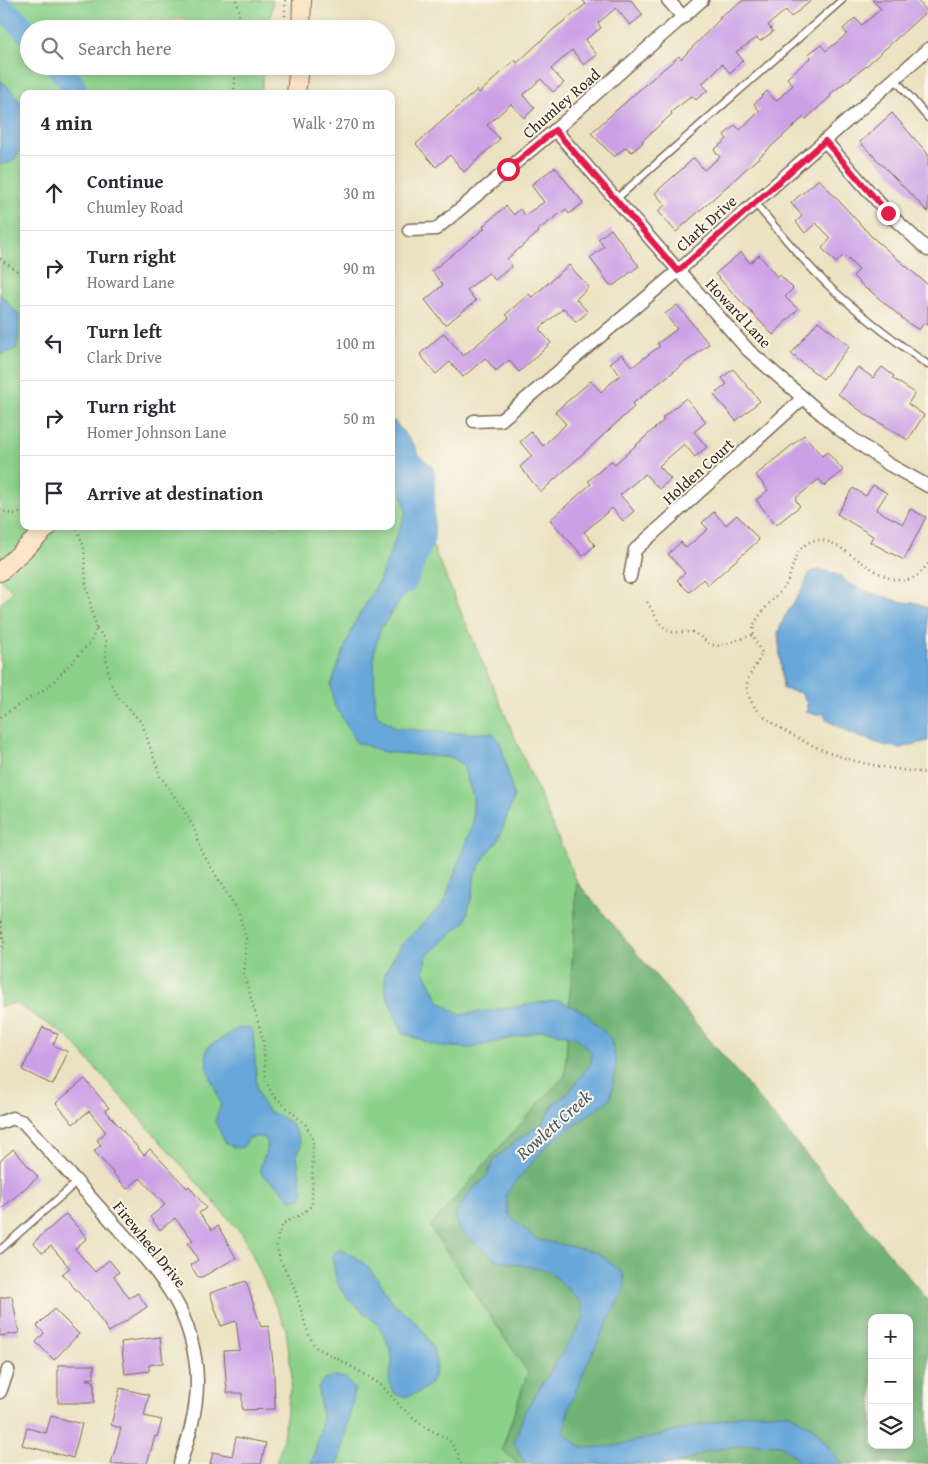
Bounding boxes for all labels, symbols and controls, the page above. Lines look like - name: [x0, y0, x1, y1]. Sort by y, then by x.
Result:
- search box: [20, 20, 395, 75]
- icon: search: [38, 34, 66, 62]
- text: Search here: [78, 34, 172, 62]
- street label: Chumley Road: [517, 62, 606, 144]
- text: 4 min: [40, 107, 92, 138]
- text: Walk · 270 m: [292, 111, 375, 135]
- route start: [497, 158, 520, 181]
- text: Continue: [87, 167, 164, 195]
- icon: ahead: [40, 179, 68, 207]
- text: 30 m: [343, 181, 375, 205]
- street label: Clark Drive: [670, 189, 742, 257]
- text: Chumley Road: [87, 195, 183, 219]
- route end: [877, 202, 900, 225]
- text: Turn right: [87, 242, 176, 270]
- icon: right: [40, 254, 68, 282]
- text: 90 m: [343, 256, 375, 280]
- text: Howard Lane: [87, 270, 175, 294]
- street label: Howard Lane: [700, 273, 778, 353]
- text: Turn left: [87, 317, 162, 345]
- icon: left: [40, 329, 68, 357]
- text: 100 m: [335, 331, 375, 355]
- text: Clark Drive: [87, 345, 162, 369]
- text: Turn right: [87, 392, 176, 420]
- icon: right: [40, 404, 68, 432]
- text: 50 m: [343, 406, 375, 430]
- text: Homer Johnson Lane: [87, 420, 227, 444]
- street label: Holden Court: [657, 432, 740, 510]
- icon: arrive: [40, 479, 68, 507]
- text: Arrive at destination: [87, 479, 263, 507]
- water label: Rowlett Creek: [509, 1083, 598, 1167]
- street label: Firewheel Drive: [107, 1195, 193, 1293]
- map controls: [868, 1314, 913, 1449]
- button: +: [868, 1314, 913, 1359]
- button: −: [868, 1359, 913, 1404]
- button: layers: [868, 1404, 913, 1449]

